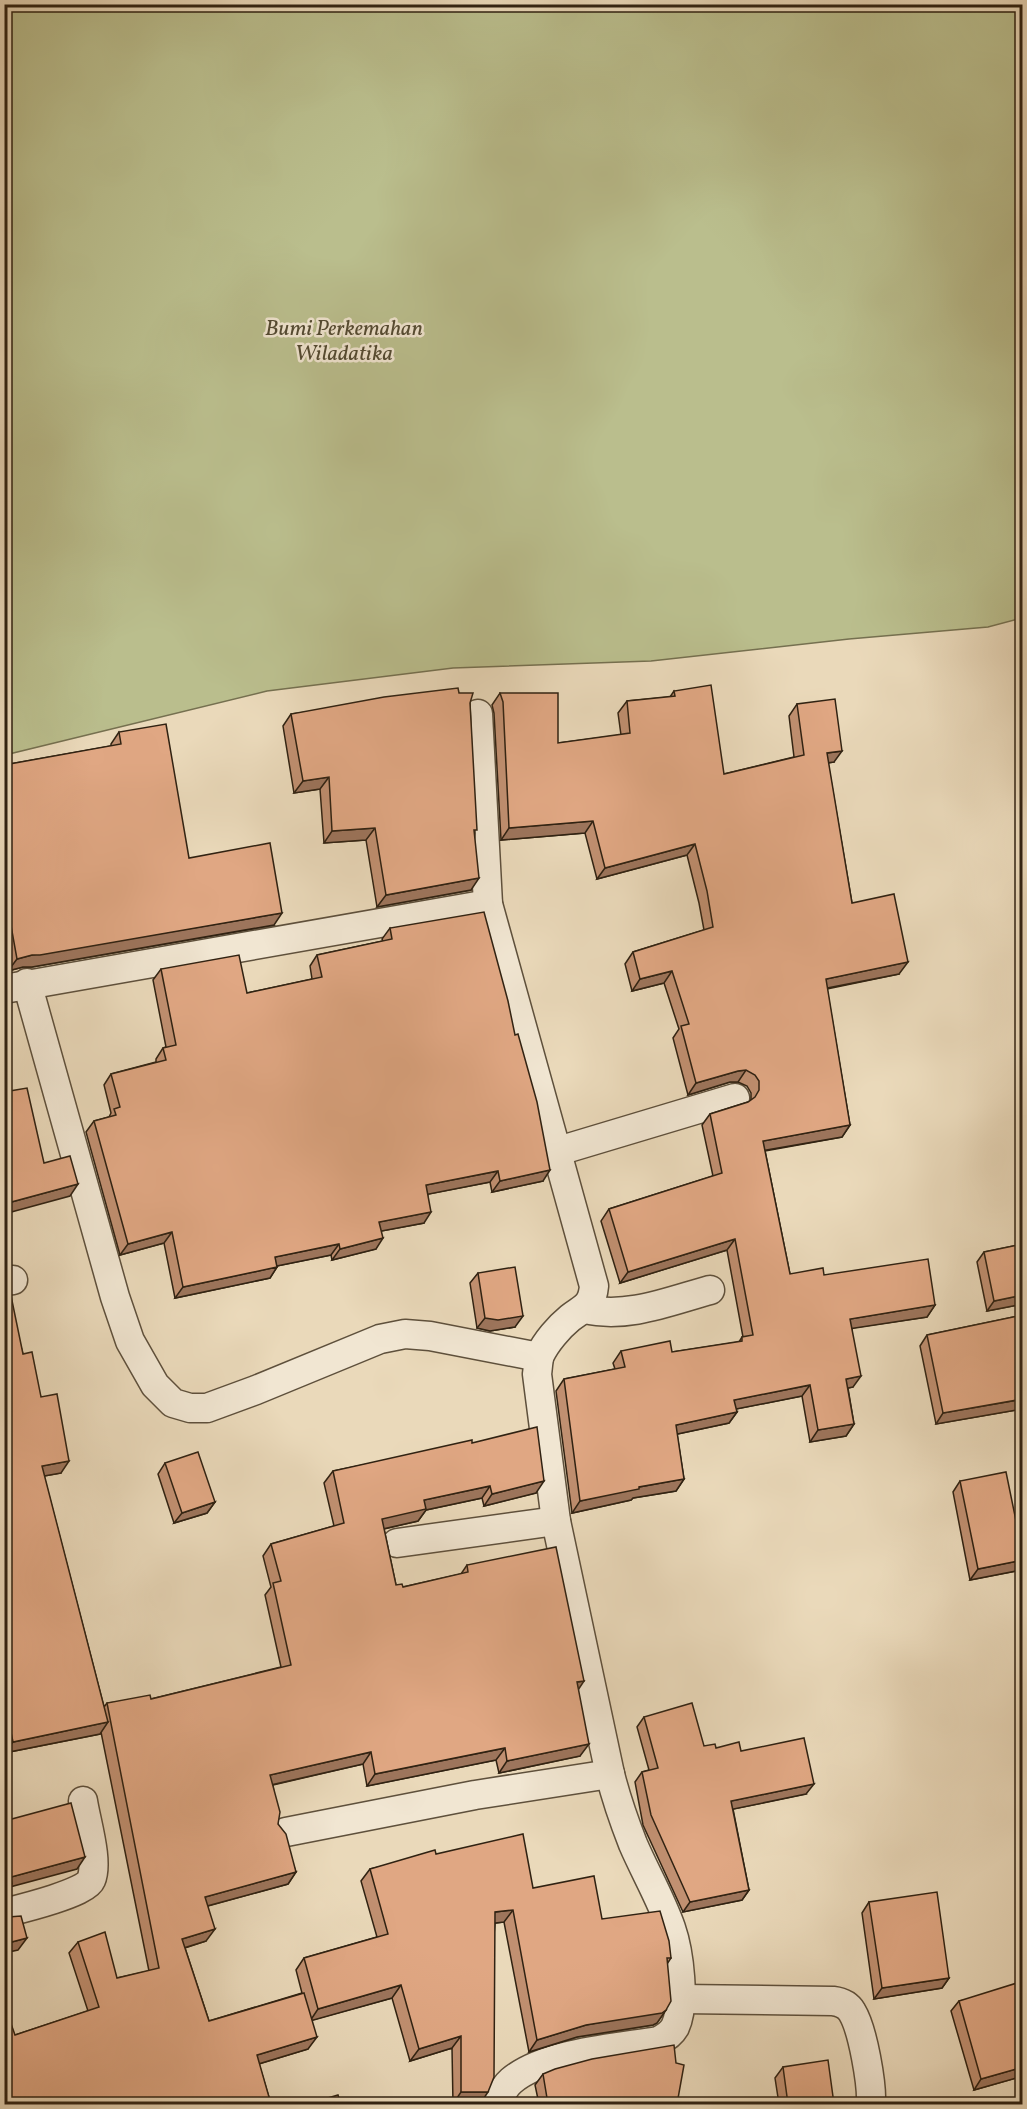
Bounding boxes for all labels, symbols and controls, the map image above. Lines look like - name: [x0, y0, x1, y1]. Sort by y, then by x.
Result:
- park label: Bumi Perkemahan Wiladatika: [265, 314, 423, 370]

